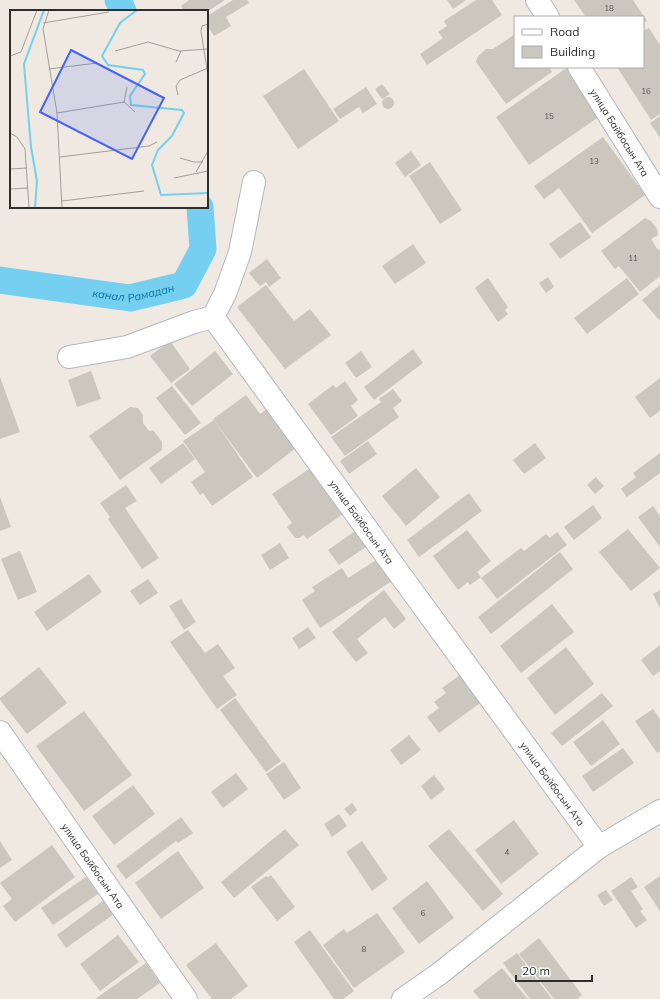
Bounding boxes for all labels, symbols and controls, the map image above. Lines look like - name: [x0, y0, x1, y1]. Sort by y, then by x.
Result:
- house number: 18: [604, 3, 614, 13]
- inset map: [10, 10, 208, 208]
- legend: [514, 16, 644, 68]
- text: Road: [550, 24, 579, 39]
- text: Building: [550, 44, 595, 59]
- street label: улица Байбосын Ата: [587, 86, 652, 179]
- house number: 16: [641, 86, 651, 96]
- house number: 15: [544, 111, 554, 121]
- house number: 13: [589, 156, 599, 166]
- house number: 11: [628, 253, 638, 263]
- water label: канал Рамадан: [92, 280, 176, 305]
- street label: улица Байбосын Ата: [327, 477, 397, 566]
- street label: улица Байбосын Ата: [518, 739, 588, 828]
- street label: улица Байбосын Ата: [59, 821, 127, 911]
- house number: 4: [505, 847, 510, 857]
- house number: 6: [421, 908, 426, 918]
- house number: 8: [362, 944, 367, 954]
- scale bar: [516, 957, 592, 983]
- text: 20 m: [522, 963, 550, 978]

